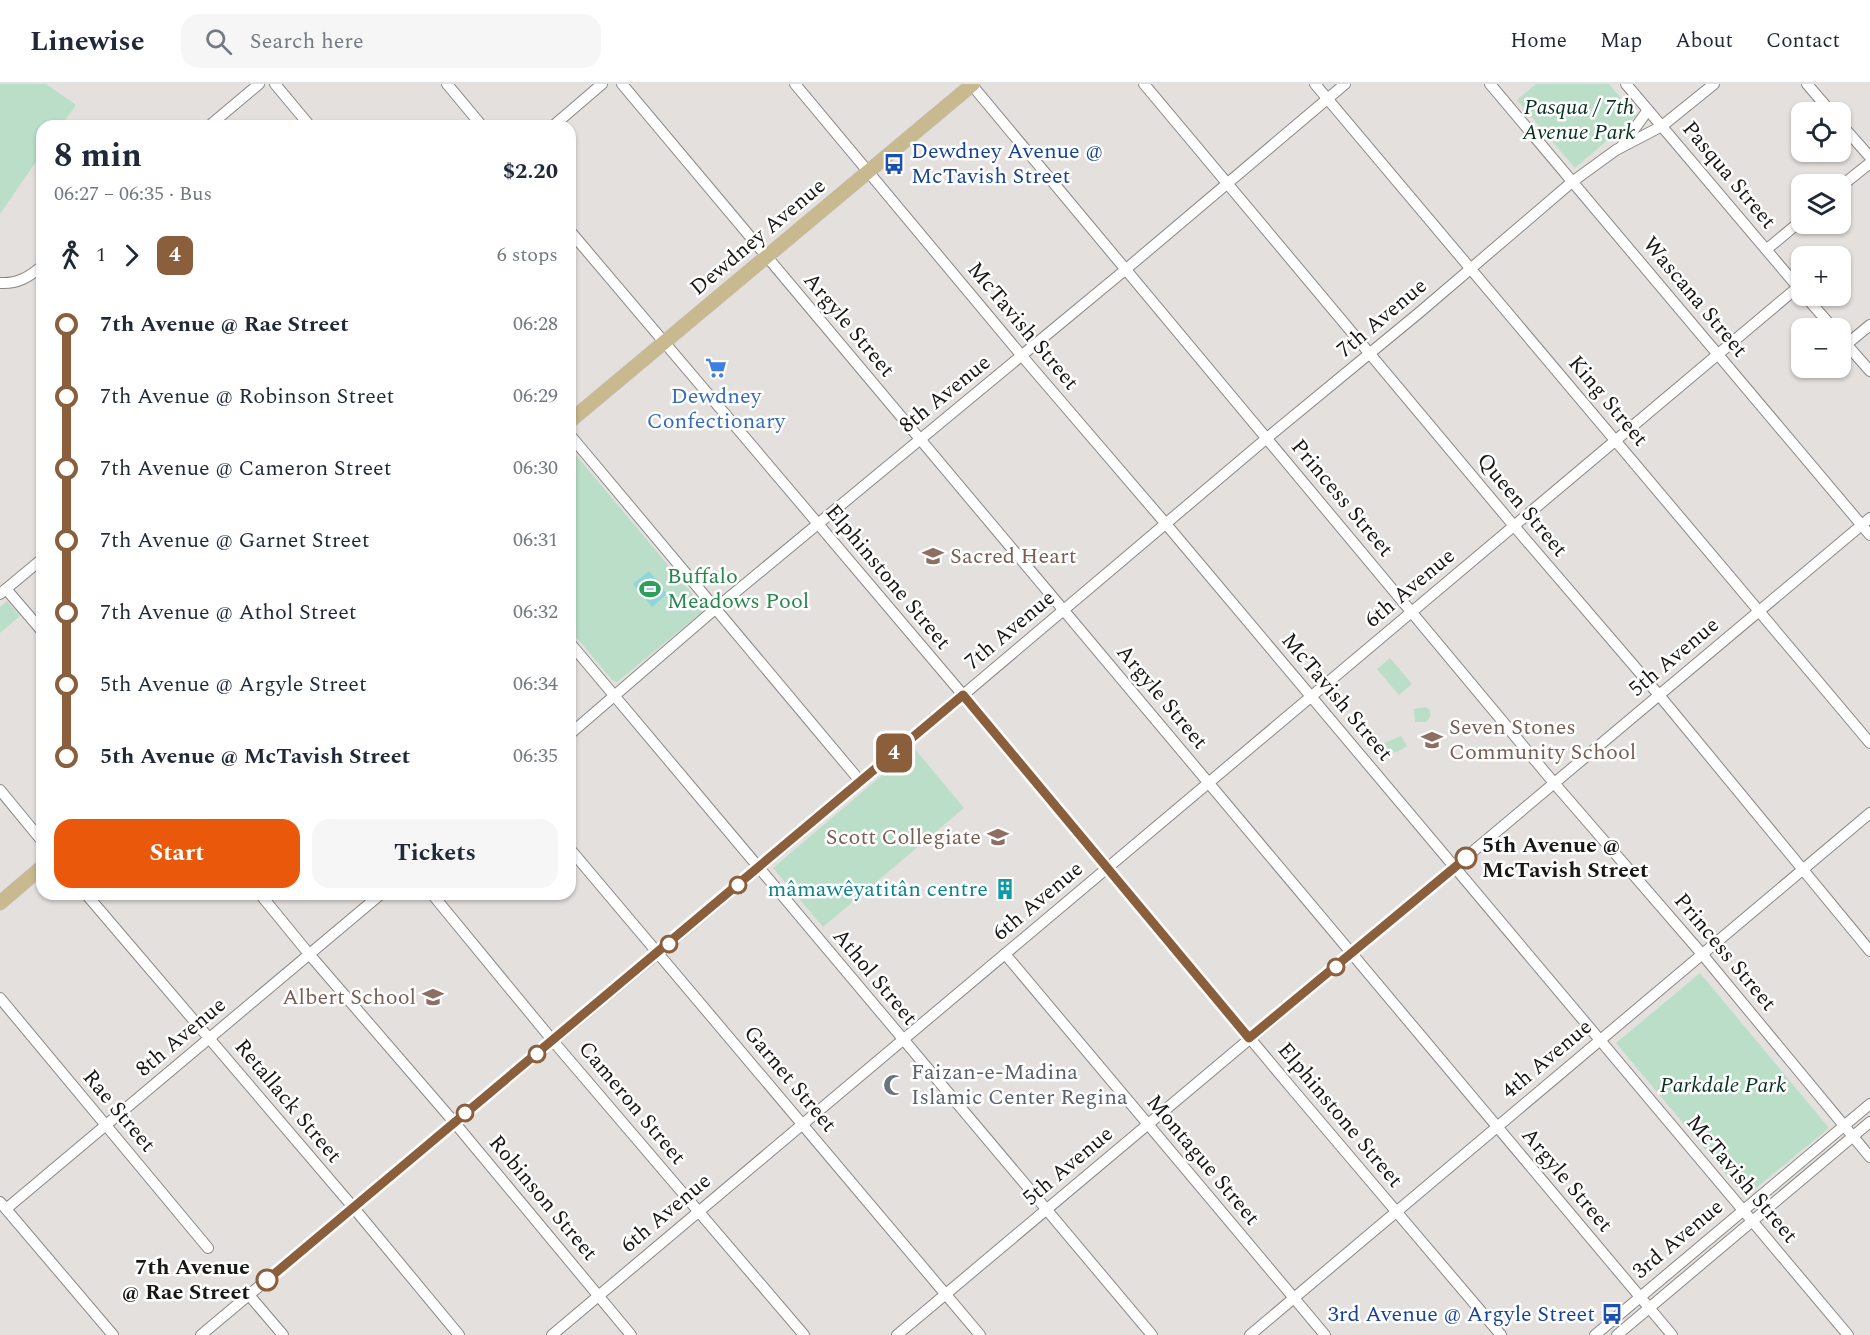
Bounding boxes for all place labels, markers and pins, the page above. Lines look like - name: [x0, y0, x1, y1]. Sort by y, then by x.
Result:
- place label: Dewdney Avenue @ McTavish Street: [911, 135, 1103, 193]
- bus stop icon: Dewdney Avenue @ McTavish Street: [882, 152, 906, 176]
- supermarket icon: Dewdney Confectionary: [704, 356, 728, 380]
- place label: Dewdney Confectionary: [647, 380, 787, 438]
- place label: Sacred Heart: [950, 540, 1077, 573]
- school or university icon: Sacred Heart: [921, 544, 945, 568]
- place label: Buffalo Meadows Pool: [667, 560, 809, 618]
- sports icon: Buffalo Meadows Pool: [638, 577, 662, 601]
- place label: Seven Stones Community School: [1449, 711, 1636, 769]
- school or university icon: Seven Stones Community School: [1420, 728, 1444, 752]
- place label: Scott Collegiate: [826, 821, 981, 854]
- school or university icon: Scott Collegiate: [986, 825, 1010, 849]
- place label: 5th Avenue @ McTavish Street: [1482, 829, 1649, 887]
- marker: 5th Avenue @ McTavish Street: [1455, 847, 1477, 869]
- place label: mâmawêyatitân centre: [767, 873, 988, 906]
- unlabelled marker: [729, 876, 747, 894]
- building icon: mâmawêyatitân centre: [993, 877, 1017, 901]
- unlabelled marker: [660, 935, 678, 953]
- unlabelled marker: [1327, 958, 1345, 976]
- place label: Albert School: [282, 981, 416, 1014]
- school or university icon: Albert School: [421, 985, 445, 1009]
- unlabelled marker: [528, 1045, 546, 1063]
- place label: Faizan-e-Madina Islamic Center Regina: [911, 1056, 1128, 1114]
- mosque icon: Faizan-e-Madina Islamic Center Regina: [882, 1073, 906, 1097]
- unlabelled marker: [456, 1104, 474, 1122]
- place label: 7th Avenue @ Rae Street: [122, 1251, 250, 1309]
- marker: 7th Avenue @ Rae Street: [256, 1269, 278, 1291]
- place label: 3rd Avenue @ Argyle Street: [1328, 1298, 1595, 1331]
- bus stop icon: 3rd Avenue @ Argyle Street: [1600, 1302, 1624, 1326]

